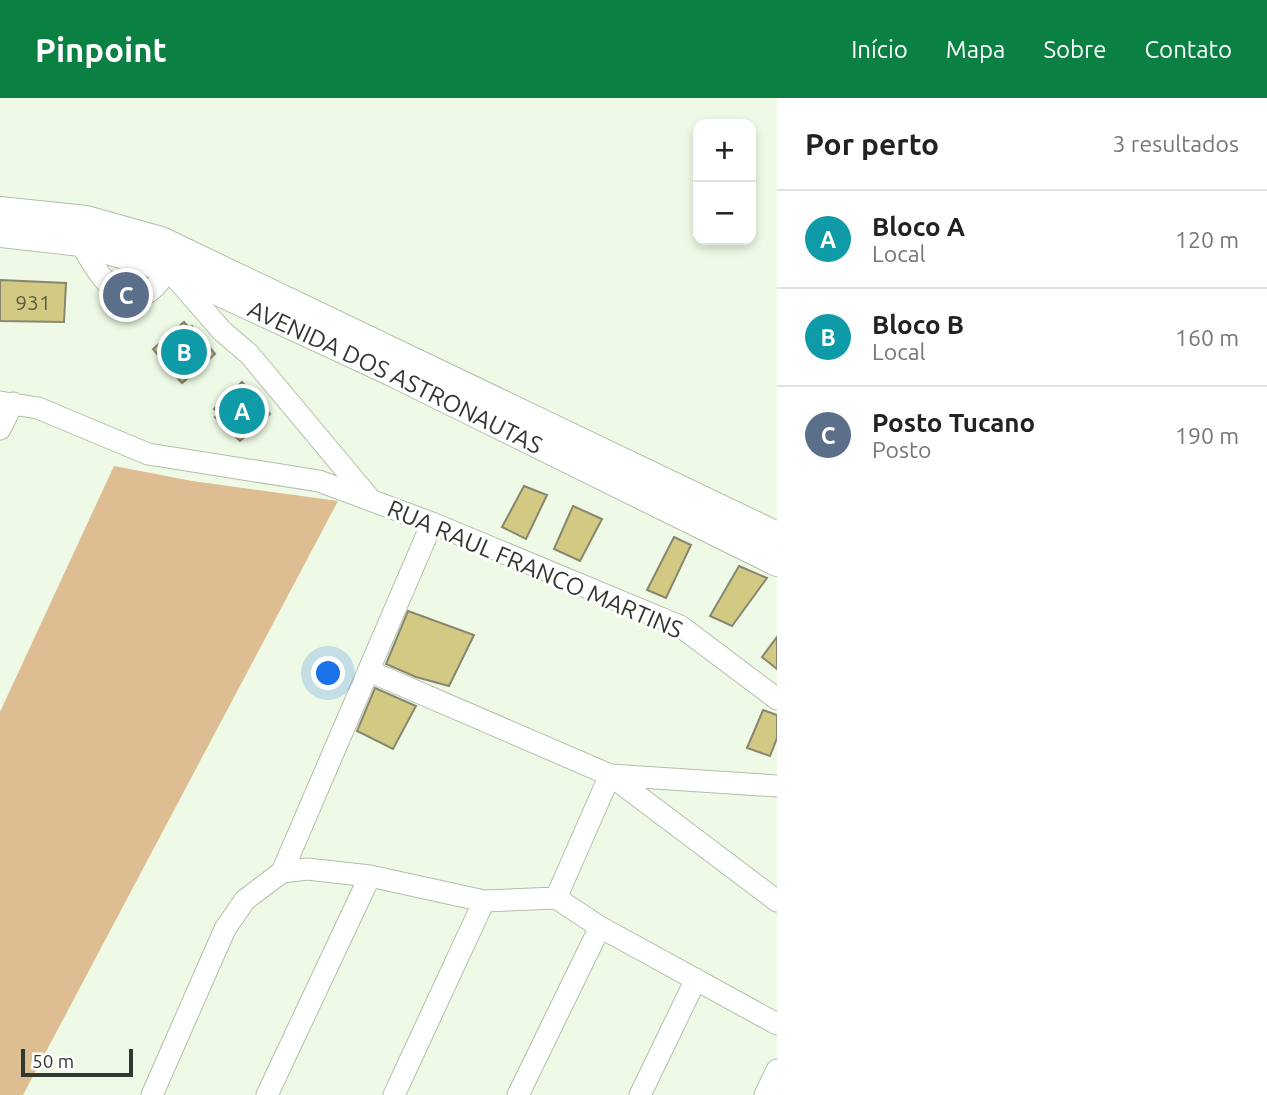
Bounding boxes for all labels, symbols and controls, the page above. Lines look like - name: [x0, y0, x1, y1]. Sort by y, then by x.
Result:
- text: Pinpoint: [35, 31, 167, 68]
- text: Início: [851, 36, 908, 63]
- text: Mapa: [946, 36, 1005, 63]
- text: Sobre: [1043, 36, 1106, 63]
- text: Contato: [1144, 36, 1232, 63]
- map controls: [693, 119, 756, 245]
- button: +: [693, 119, 756, 182]
- text: Por perto: [805, 127, 939, 161]
- text: 3 resultados: [1113, 131, 1239, 156]
- button: −: [693, 182, 756, 245]
- text: Bloco A: [872, 212, 965, 241]
- text: A: [820, 227, 836, 252]
- text: 120 m: [1175, 227, 1239, 252]
- text: Local: [872, 241, 926, 266]
- pin: C: [103, 269, 149, 321]
- house number: 931: [15, 290, 51, 314]
- street label: AVENIDA DOS ASTRONAUTAS: [244, 295, 547, 459]
- text: Bloco B: [872, 310, 964, 339]
- text: B: [820, 325, 836, 350]
- text: 160 m: [1175, 325, 1239, 350]
- pin: B: [161, 326, 207, 378]
- text: Local: [872, 339, 926, 364]
- pin: A: [219, 385, 265, 437]
- text: Posto Tucano: [872, 408, 1035, 437]
- text: C: [821, 423, 835, 448]
- text: 190 m: [1175, 423, 1239, 448]
- text: Posto: [872, 437, 931, 462]
- street label: RUA RAUL FRANCO MARTINS: [383, 494, 687, 644]
- your location: [311, 656, 345, 690]
- scale bar: [21, 1046, 133, 1078]
- text: 50 m: [32, 1050, 74, 1072]

